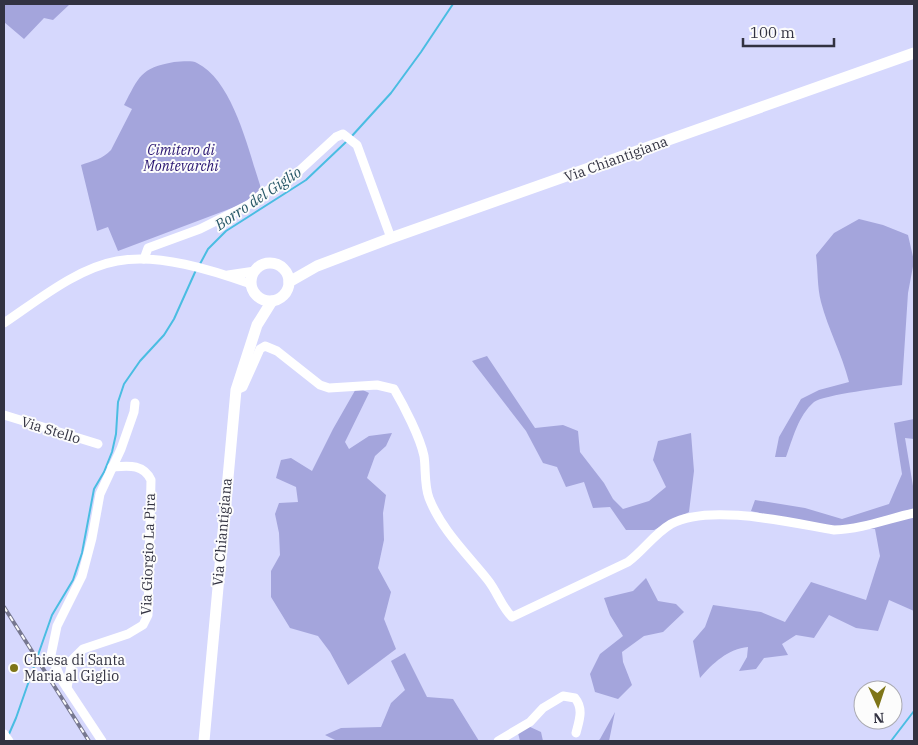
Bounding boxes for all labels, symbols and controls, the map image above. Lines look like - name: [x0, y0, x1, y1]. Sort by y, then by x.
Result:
- scale bar: [743, 15, 834, 47]
- text: 100 m: [750, 23, 795, 42]
- street label: Via Chiantigiana: [562, 132, 671, 186]
- park label: Cimitero di Montevarchi: [142, 141, 219, 175]
- water label: Borro del Giglio: [210, 162, 305, 235]
- street label: Via Stello: [19, 412, 83, 448]
- street label: Via Chiantigiana: [208, 477, 236, 587]
- street label: Via Giorgio La Pira: [137, 492, 159, 615]
- place label: Chiesa di Santa Maria al Giglio: [24, 651, 125, 685]
- marker: Chiesa di Santa Maria al Giglio: [8, 662, 20, 674]
- north arrow: [853, 680, 903, 730]
- text: N: [873, 709, 885, 727]

